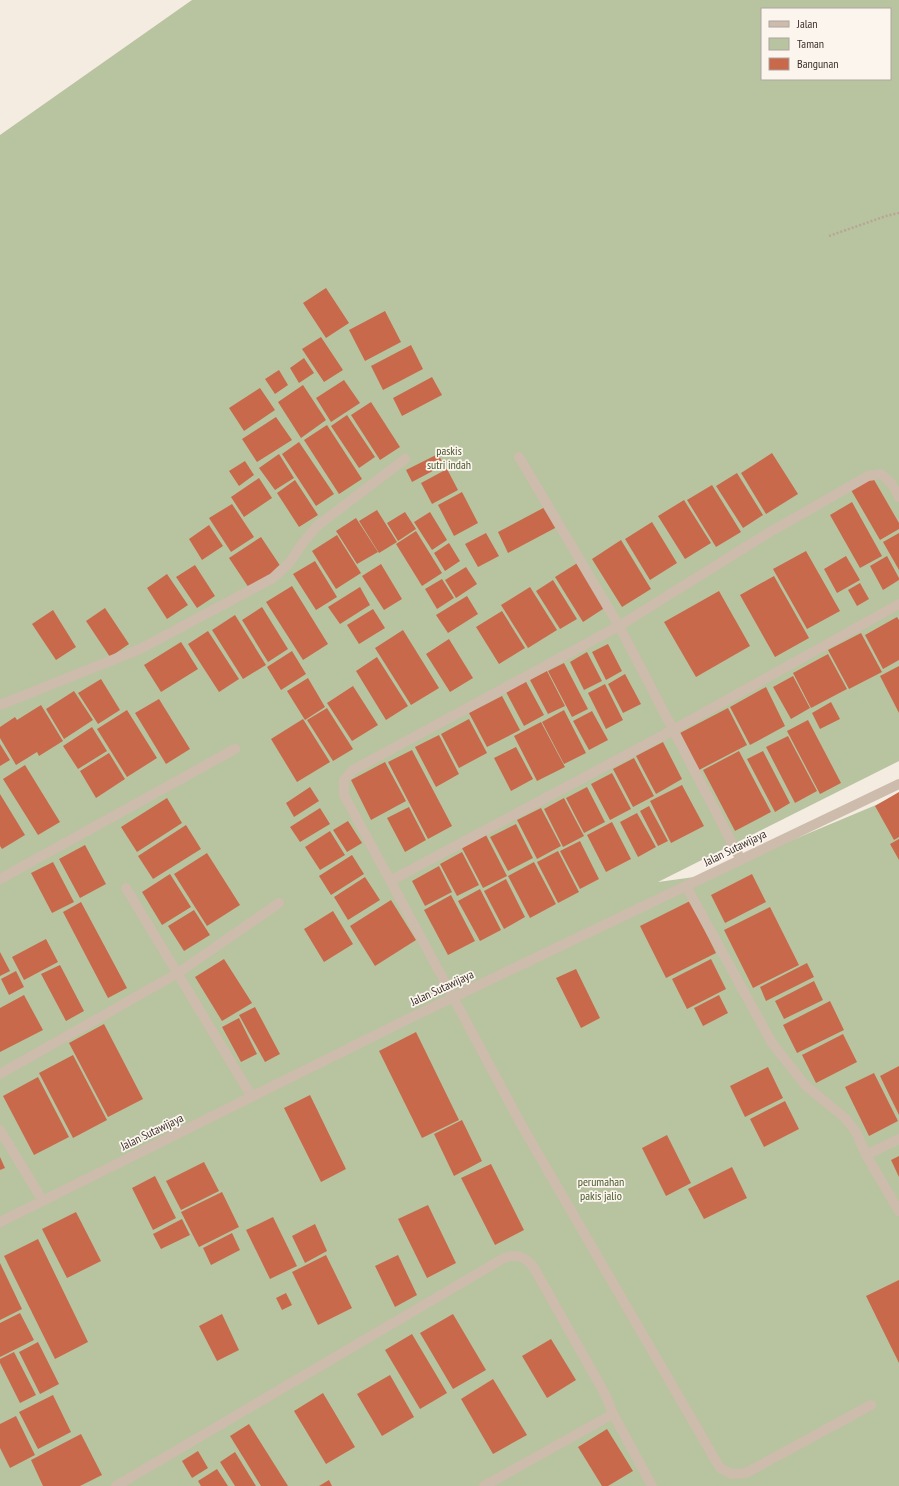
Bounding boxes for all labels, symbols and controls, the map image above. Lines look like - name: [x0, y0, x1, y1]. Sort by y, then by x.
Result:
- legend: [761, 8, 891, 80]
- text: Jalan: [796, 16, 818, 31]
- text: Taman: [797, 36, 824, 51]
- text: Bangunan: [797, 56, 838, 71]
- park label: paskis sutri indah: [427, 443, 471, 472]
- street label: Jalan Sutawijaya: [700, 826, 769, 870]
- street label: Jalan Sutawijaya: [407, 966, 476, 1009]
- street label: Jalan Sutawijaya: [117, 1110, 186, 1154]
- park label: perumahan pakis jalio: [578, 1174, 624, 1203]

